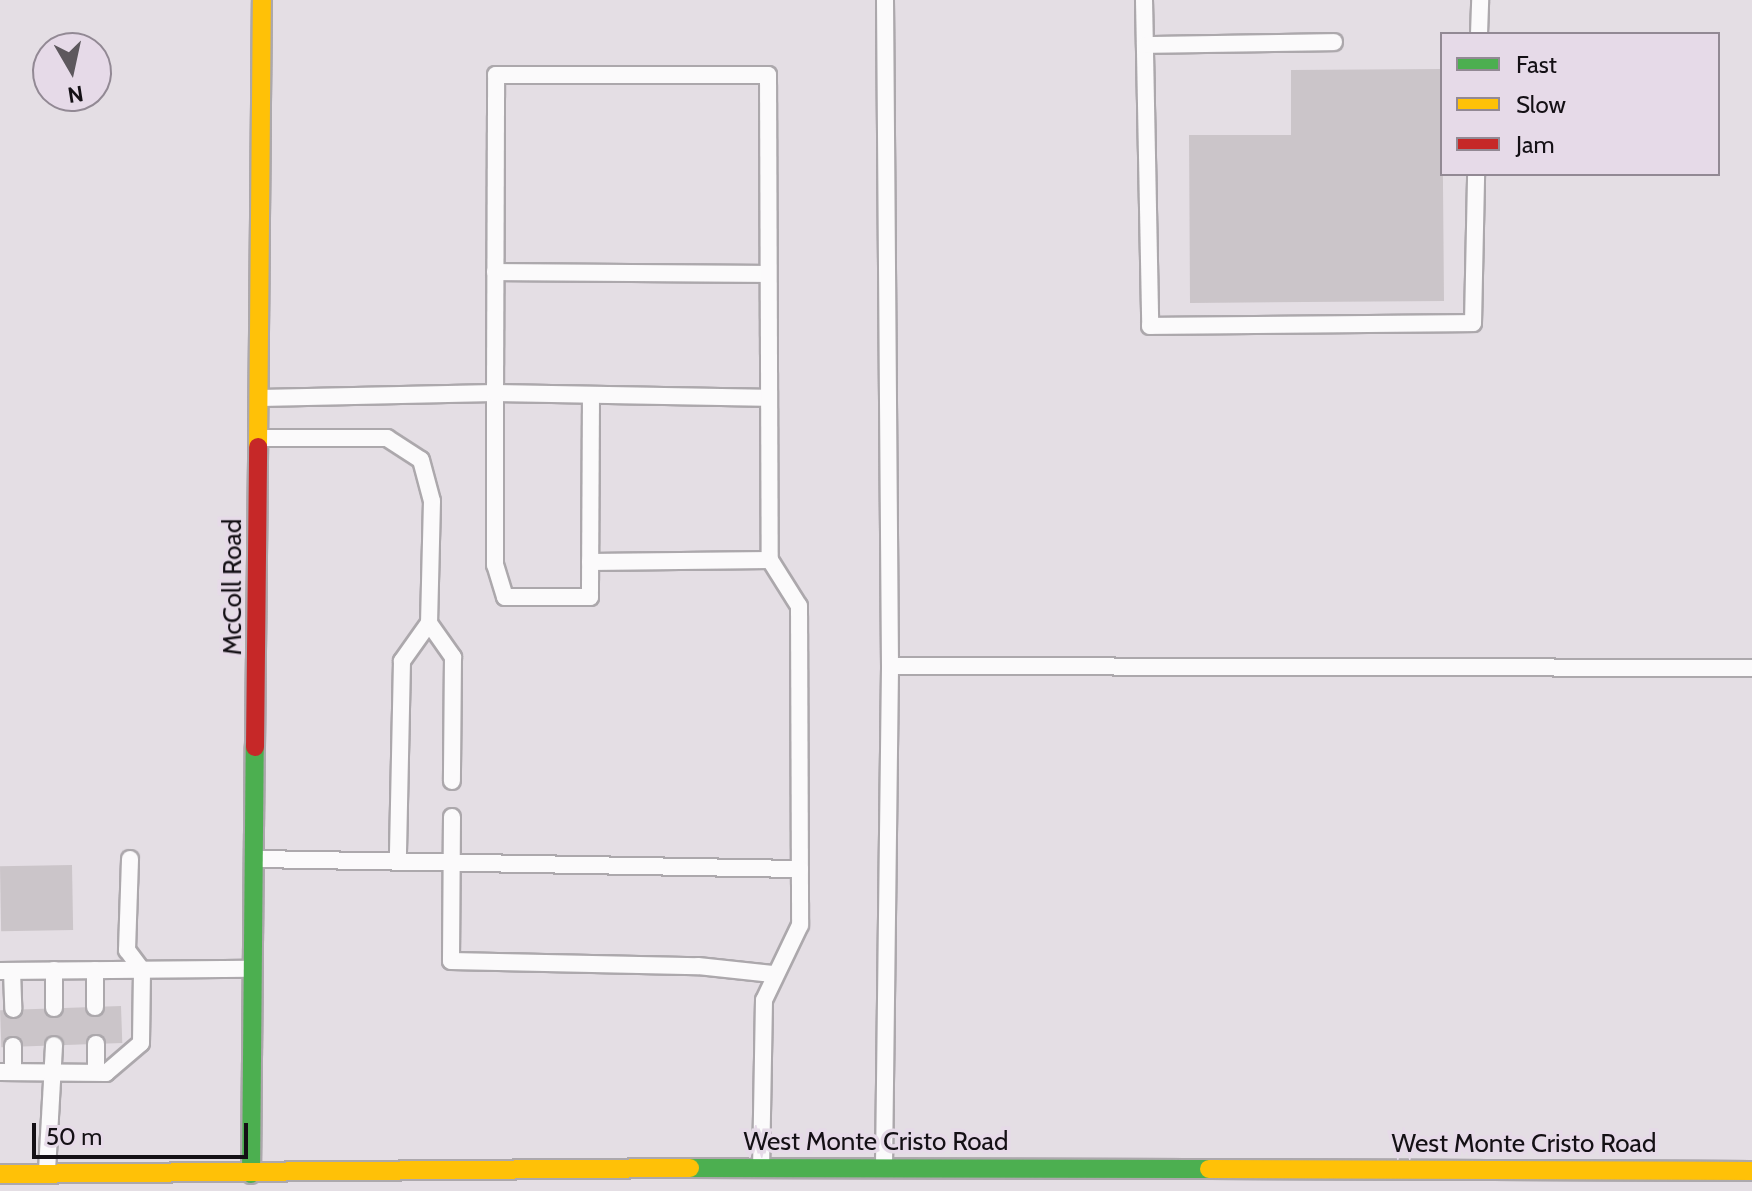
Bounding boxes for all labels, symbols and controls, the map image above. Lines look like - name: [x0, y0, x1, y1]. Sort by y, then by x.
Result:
- north arrow: [32, 32, 112, 112]
- legend: [1440, 32, 1720, 176]
- text: Fast: [1516, 50, 1557, 79]
- text: N: [66, 80, 85, 109]
- text: Slow: [1516, 90, 1566, 119]
- text: Jam: [1516, 130, 1554, 159]
- street label: McColl Road: [217, 519, 249, 655]
- scale bar: [36, 1107, 252, 1157]
- text: 50 m: [46, 1122, 102, 1151]
- street label: West Monte Cristo Road: [743, 1126, 1009, 1158]
- street label: West Monte Cristo Road: [1391, 1128, 1657, 1160]

